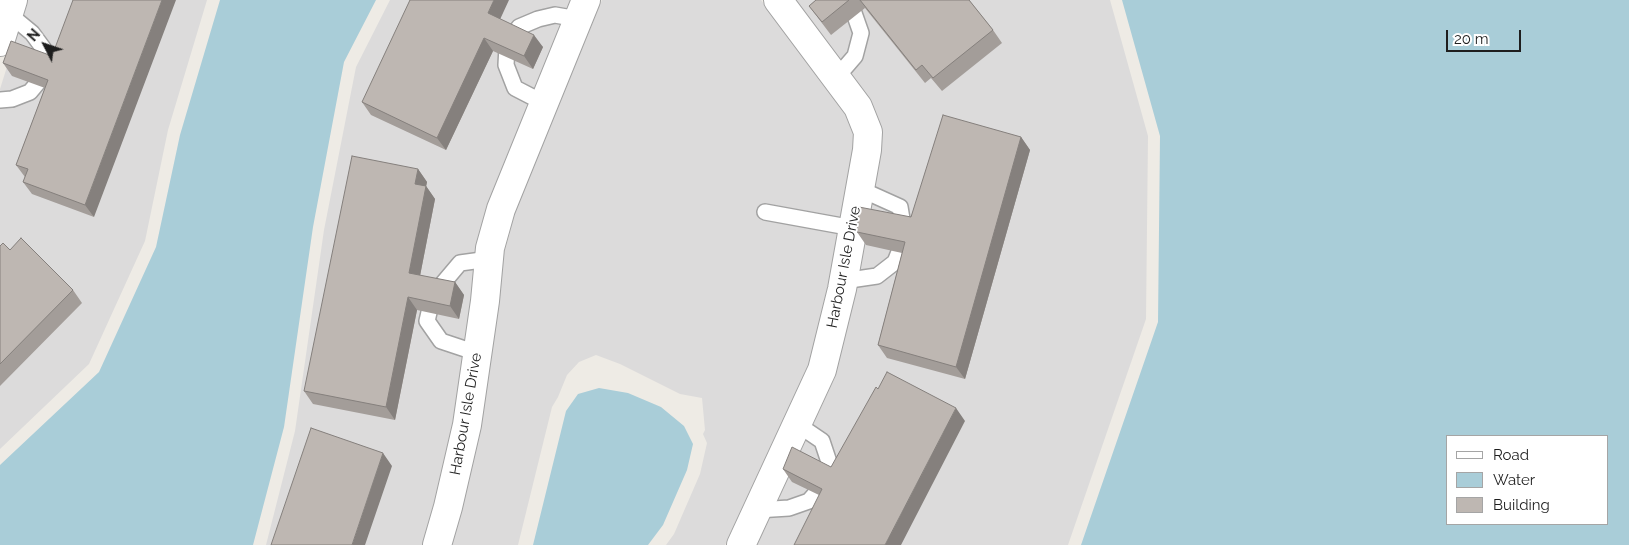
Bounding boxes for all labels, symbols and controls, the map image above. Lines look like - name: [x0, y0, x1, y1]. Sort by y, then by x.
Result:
- north arrow: [20, 20, 70, 70]
- scale bar: [1449, 20, 1524, 52]
- text: N: [24, 26, 43, 44]
- text: 20 m: [1454, 30, 1489, 48]
- street label: Harbour Isle Drive: [823, 204, 865, 330]
- street label: Harbour Isle Drive: [446, 351, 486, 477]
- legend: [1446, 435, 1609, 525]
- text: Road: [1493, 446, 1529, 464]
- text: Water: [1493, 471, 1535, 489]
- text: Building: [1493, 496, 1550, 514]

